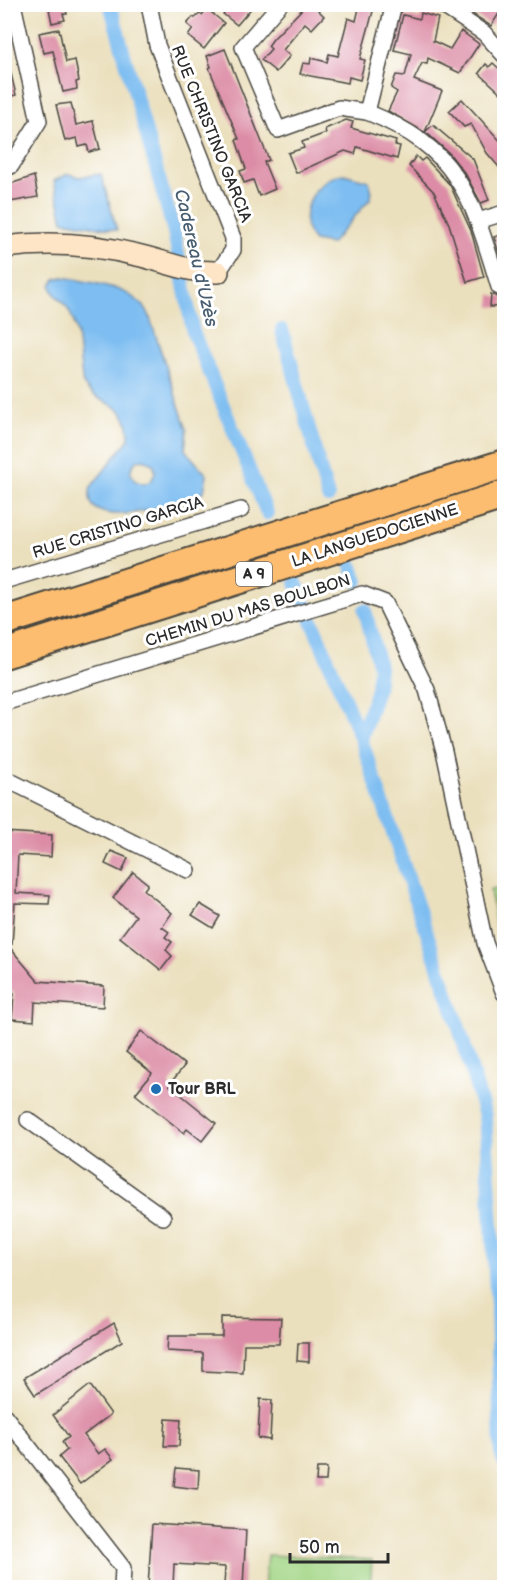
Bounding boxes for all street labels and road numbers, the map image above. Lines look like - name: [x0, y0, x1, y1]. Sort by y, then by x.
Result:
- street label: RUE CHRISTINO GARCIA: [167, 43, 255, 225]
- street label: RUE CRISTINO GARCIA: [30, 493, 206, 563]
- street label: LA LANGUEDOCIENNE: [290, 500, 460, 572]
- road number: A 9: [236, 562, 272, 586]
- street label: CHEMIN DU MAS BOULBON: [143, 571, 353, 651]

